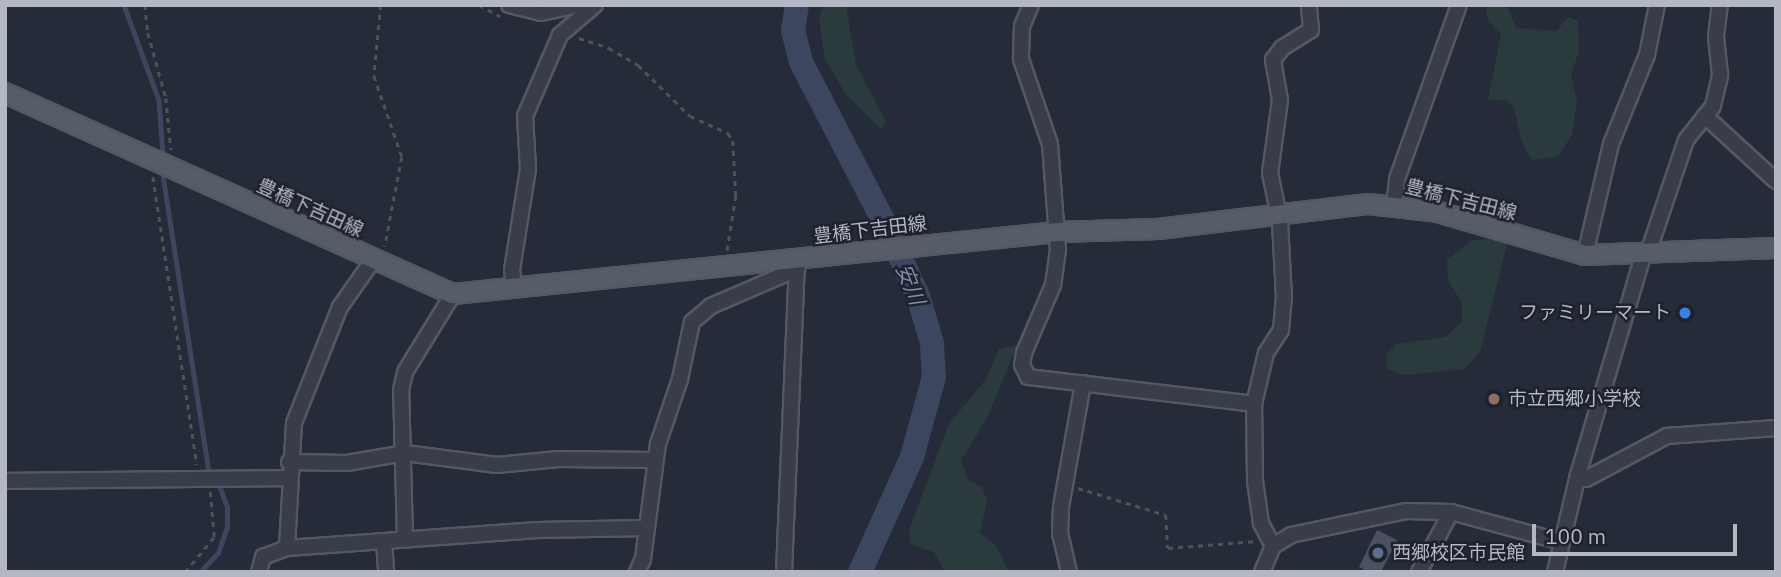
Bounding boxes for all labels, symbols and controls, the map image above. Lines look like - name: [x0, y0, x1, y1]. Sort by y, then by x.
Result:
- street label: 豊橋下吉田線: [253, 174, 367, 242]
- street label: 豊橋下吉田線: [1403, 175, 1519, 225]
- street label: 豊橋下吉田線: [812, 212, 928, 248]
- water label: 安川: [891, 260, 931, 308]
- place label: ファミリーマート: [1519, 302, 1671, 324]
- marker: ファミリーマート: [1677, 305, 1693, 321]
- place label: 市立西郷小学校: [1508, 388, 1641, 410]
- marker: 市立西郷小学校: [1486, 391, 1502, 407]
- scale bar: [1536, 510, 1741, 554]
- text: 100 m: [1545, 522, 1606, 550]
- place label: 西郷校区市民館: [1392, 542, 1525, 564]
- marker: 西郷校区市民館: [1370, 545, 1386, 561]

